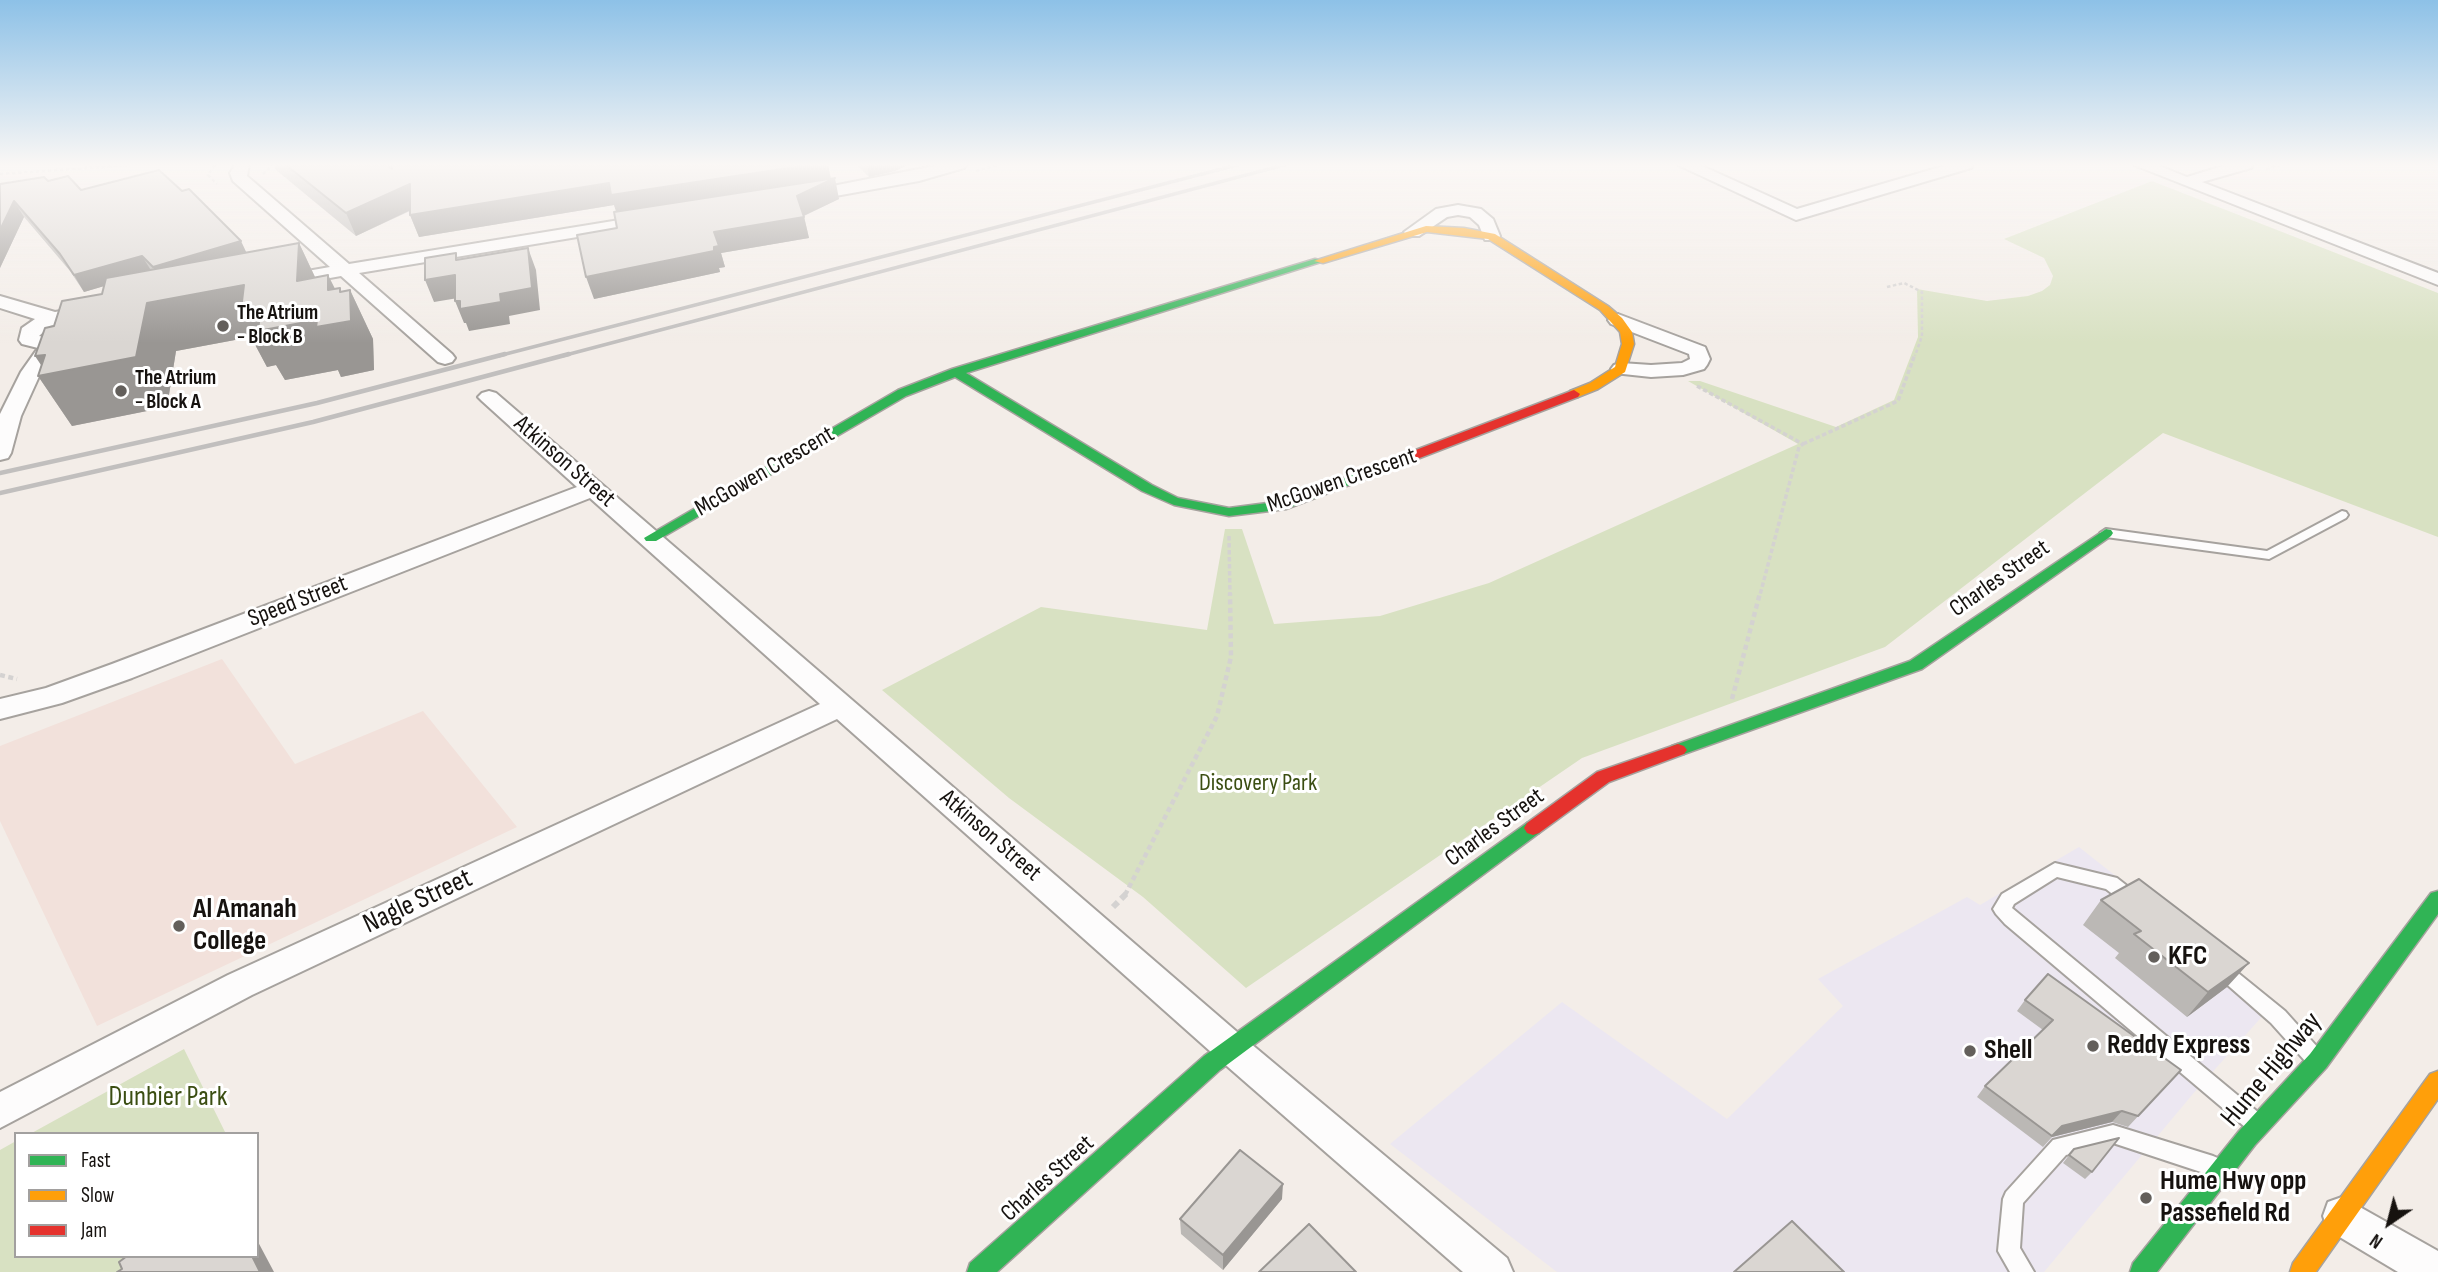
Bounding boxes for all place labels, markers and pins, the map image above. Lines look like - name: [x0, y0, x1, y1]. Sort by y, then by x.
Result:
- place label: The Atrium - Block B: [237, 301, 318, 351]
- marker: The Atrium - Block B: [215, 318, 231, 334]
- place label: The Atrium - Block A: [135, 366, 216, 416]
- marker: The Atrium - Block A: [113, 383, 129, 399]
- place label: Al Amanah College: [193, 893, 297, 959]
- marker: Al Amanah College: [171, 918, 187, 934]
- place label: KFC: [2168, 940, 2207, 974]
- marker: KFC: [2146, 949, 2162, 965]
- place label: Reddy Express: [2107, 1029, 2250, 1063]
- place label: Shell: [1984, 1034, 2032, 1068]
- marker: Reddy Express: [2085, 1038, 2101, 1054]
- marker: Shell: [1962, 1043, 1978, 1059]
- place label: Hume Hwy opp Passefield Rd: [2160, 1165, 2306, 1231]
- marker: Hume Hwy opp Passefield Rd: [2138, 1190, 2154, 1206]

